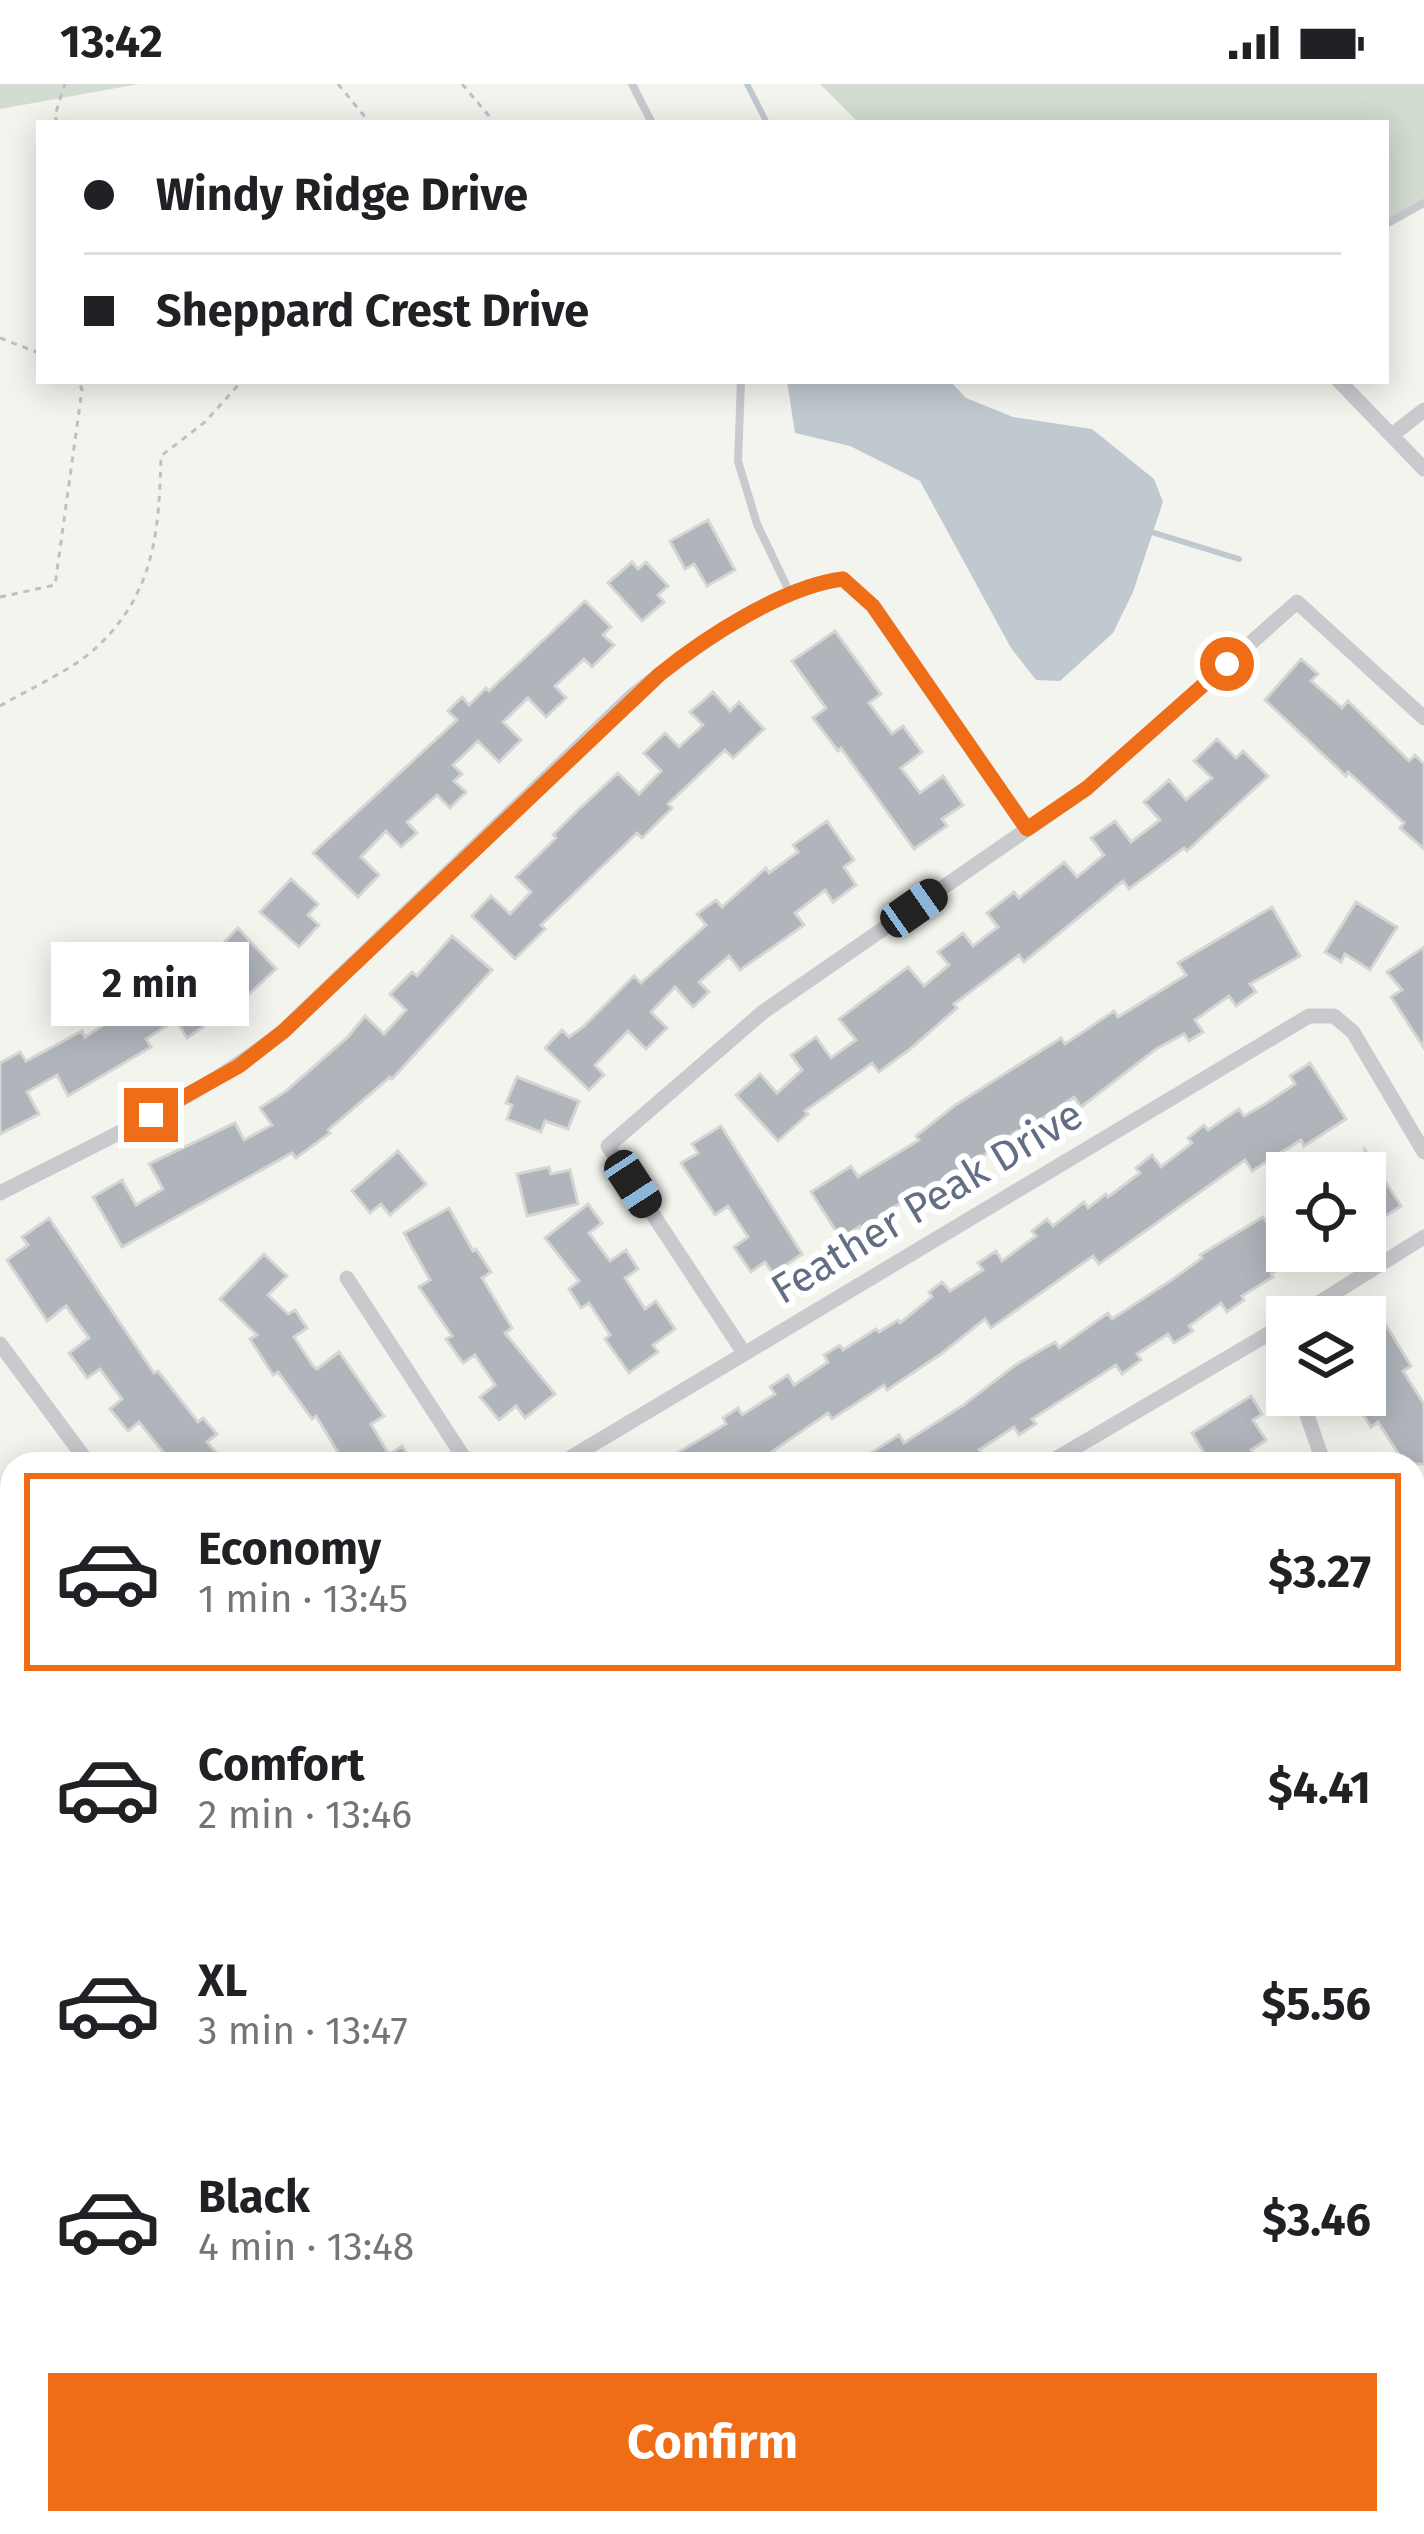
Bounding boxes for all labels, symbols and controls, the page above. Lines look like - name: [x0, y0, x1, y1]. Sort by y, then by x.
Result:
- text: 13:42: [60, 15, 163, 69]
- text: Windy Ridge Drive: [156, 168, 528, 222]
- text: Sheppard Crest Drive: [156, 284, 589, 338]
- route start: [1200, 637, 1254, 691]
- car: [874, 873, 954, 943]
- callout: 2 min: [52, 941, 250, 1025]
- text: 2 min: [102, 961, 198, 1007]
- route end: [124, 1088, 178, 1142]
- street label: Feather Peak Drive: [762, 1089, 1092, 1315]
- car: [598, 1144, 668, 1224]
- map controls: [1266, 1152, 1386, 1416]
- button: locate: [1266, 1152, 1386, 1272]
- button: layers: [1266, 1296, 1386, 1416]
- icon: car: [54, 1518, 162, 1626]
- text: Economy: [198, 1522, 381, 1576]
- text: $3.27: [1268, 1545, 1371, 1599]
- text: 1 min · 13:45: [198, 1576, 408, 1622]
- icon: car: [54, 1734, 162, 1842]
- text: Comfort: [198, 1738, 365, 1792]
- text: $4.41: [1268, 1761, 1371, 1815]
- text: 2 min · 13:46: [198, 1792, 412, 1838]
- icon: car: [54, 1950, 162, 2058]
- text: XL: [198, 1954, 247, 2008]
- text: $5.56: [1261, 1977, 1371, 2031]
- text: 3 min · 13:47: [198, 2008, 408, 2054]
- icon: car: [54, 2166, 162, 2274]
- text: Black: [198, 2170, 310, 2224]
- text: $3.46: [1262, 2193, 1371, 2247]
- text: 4 min · 13:48: [198, 2224, 414, 2270]
- button: Confirm: [48, 2373, 1377, 2511]

